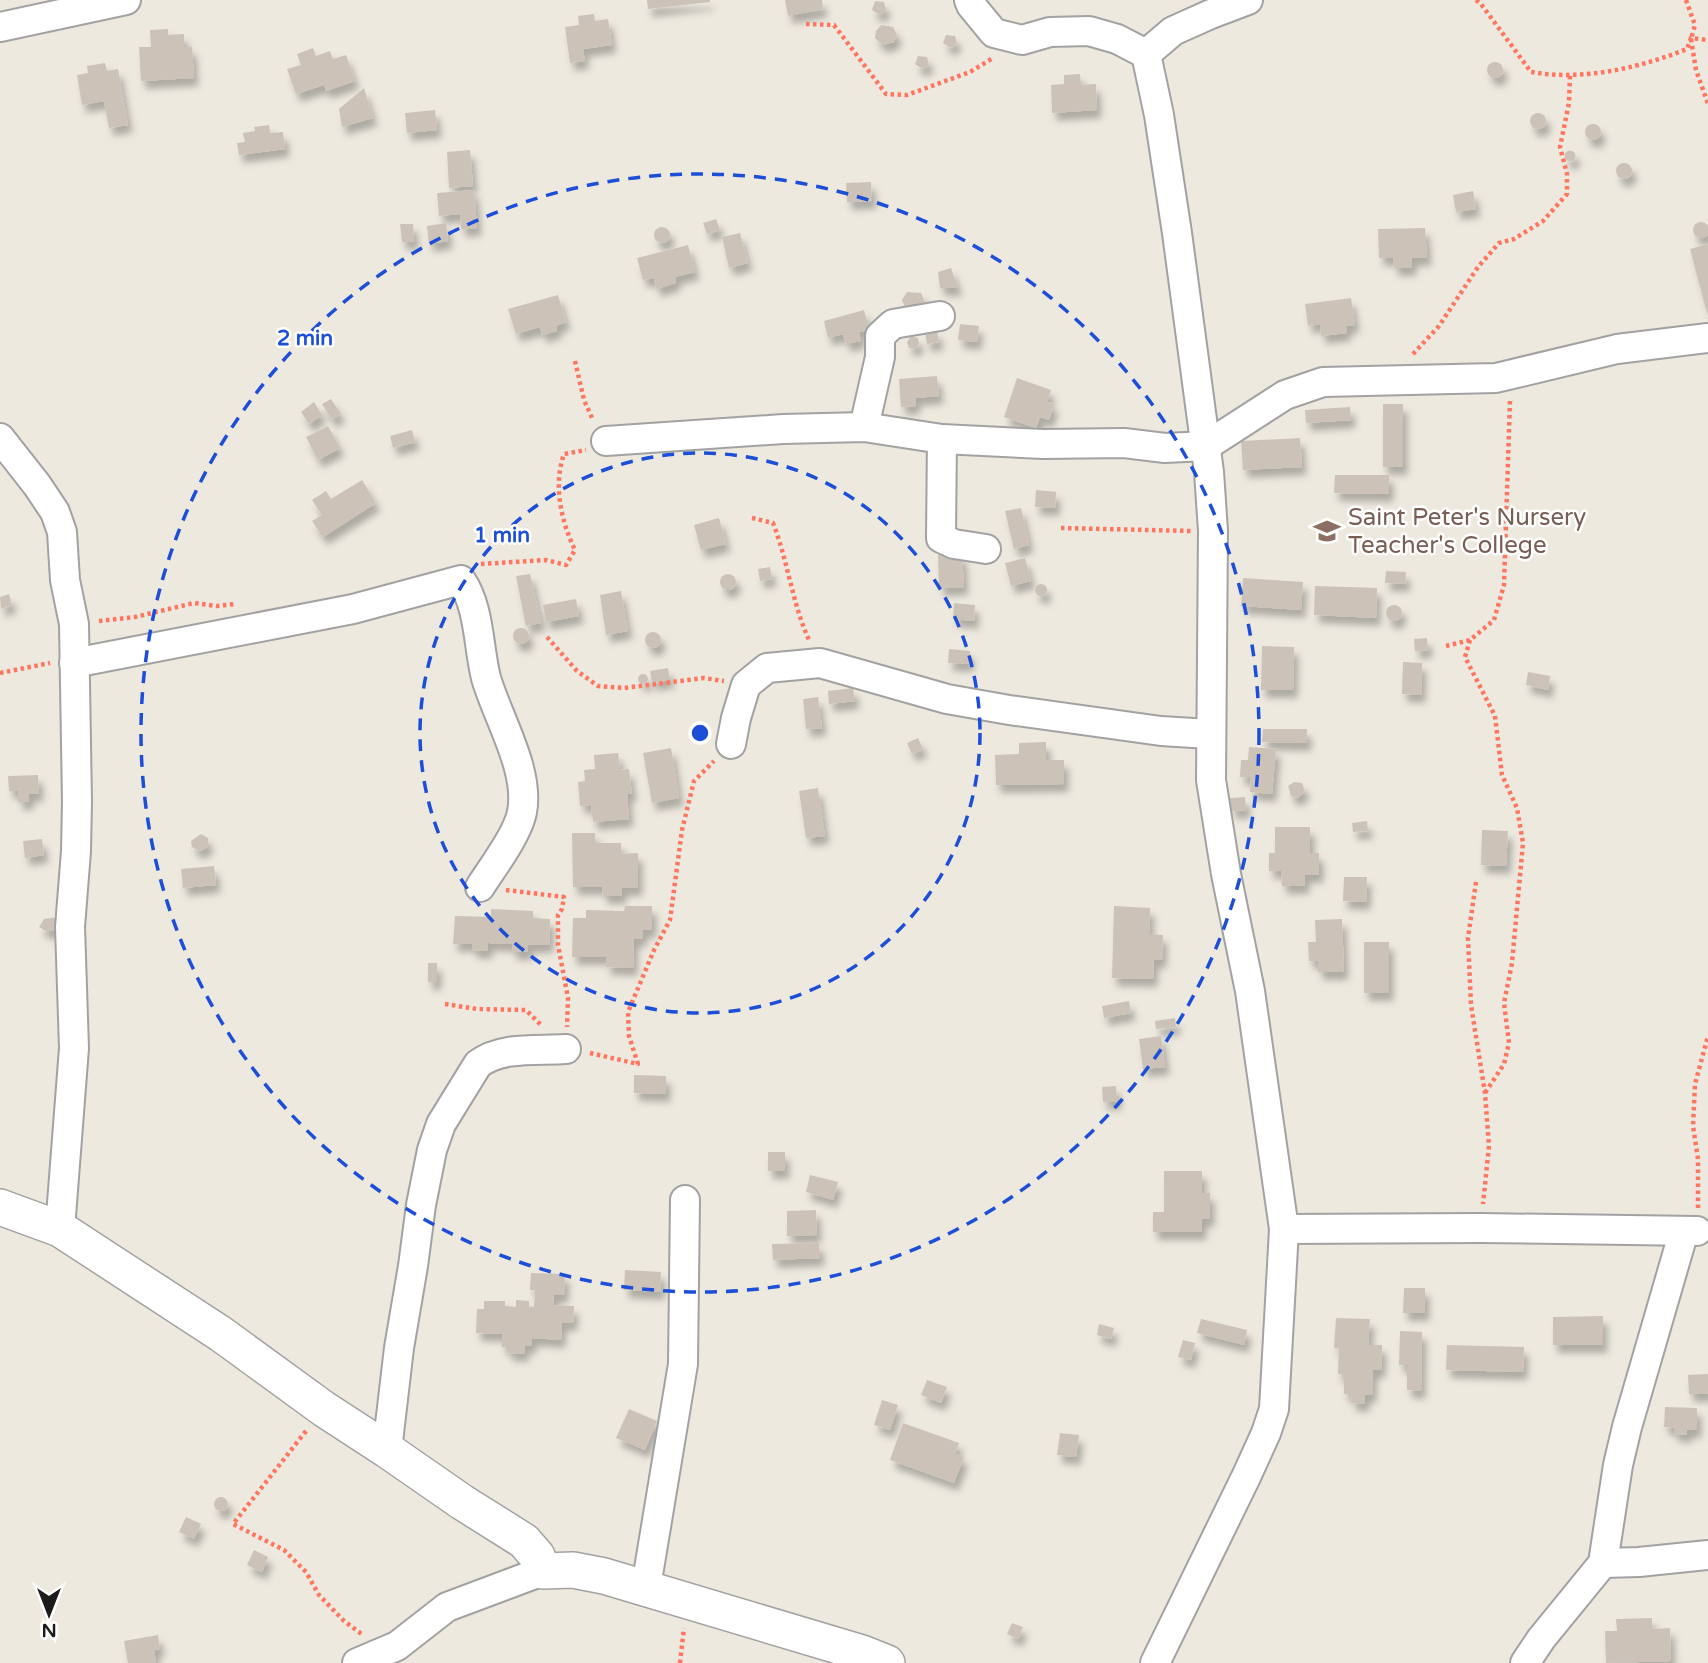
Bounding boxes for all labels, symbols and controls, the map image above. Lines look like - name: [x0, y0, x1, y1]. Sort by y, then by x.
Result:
- text: 2 min: [277, 326, 333, 351]
- place label: Saint Peter's Nursery Teacher's College: [1348, 503, 1586, 560]
- school or university icon: Saint Peter's Nursery Teacher's College: [1312, 516, 1342, 546]
- text: 1 min: [474, 523, 530, 548]
- centre of rings: [688, 721, 712, 745]
- north arrow: [14, 1579, 84, 1649]
- text: N: [41, 1619, 57, 1641]

